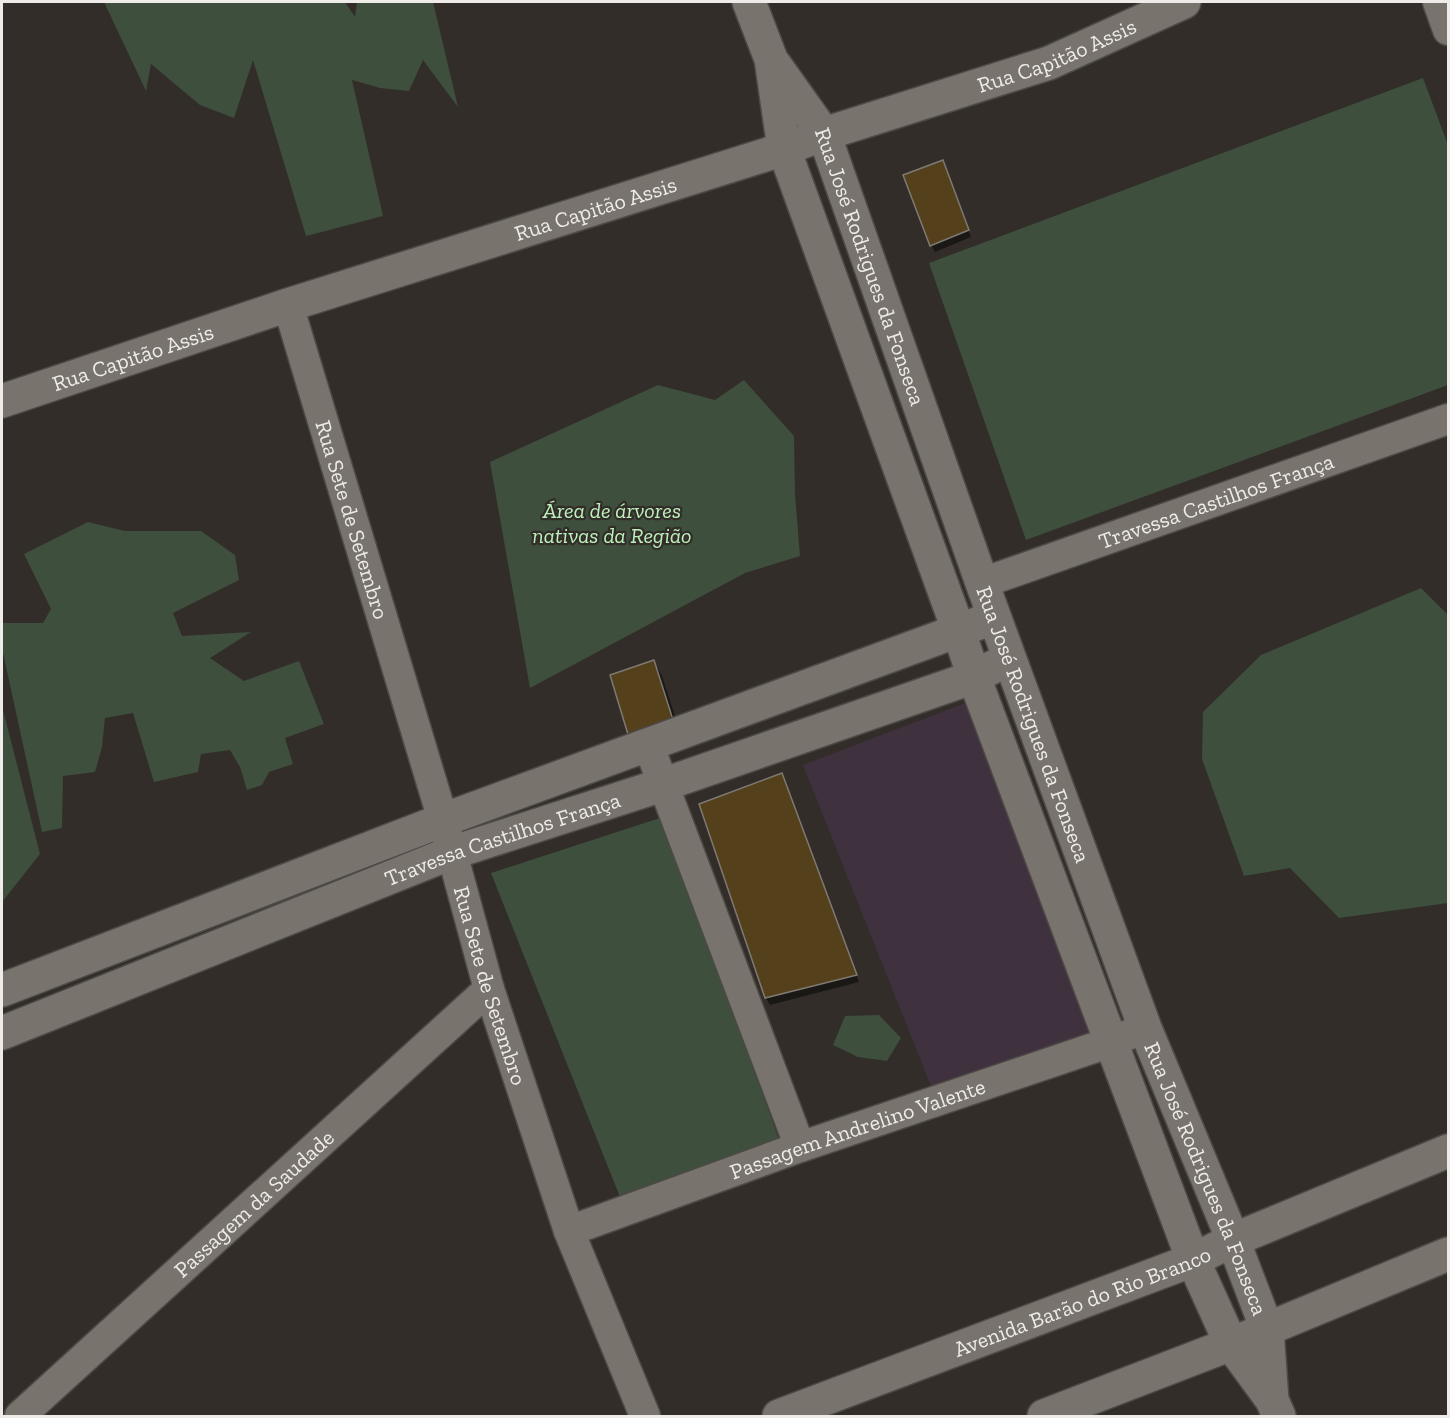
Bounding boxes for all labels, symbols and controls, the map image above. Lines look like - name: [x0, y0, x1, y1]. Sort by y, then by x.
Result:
- street label: Rua Capitão Assis: [974, 12, 1140, 99]
- street label: Rua José Rodrigues da Fonseca: [809, 124, 932, 409]
- street label: Rua Capitão Assis: [511, 171, 680, 247]
- street label: Rua Capitão Assis: [49, 318, 217, 397]
- street label: Rua Sete de Setembro: [309, 417, 395, 622]
- street label: Travessa Castilhos França: [1095, 447, 1338, 555]
- park label: Área de árvores nativas da Região: [532, 497, 692, 549]
- street label: Rua José Rodrigues da Fonseca: [970, 582, 1096, 867]
- street label: Travessa Castilhos França: [381, 786, 624, 892]
- street label: Rua Sete de Setembro: [448, 883, 533, 1089]
- street label: Rua José Rodrigues da Fonseca: [1138, 1038, 1274, 1319]
- street label: Passagem Andrelino Valente: [726, 1072, 989, 1185]
- street label: Passagem da Saudade: [168, 1124, 340, 1283]
- street label: Avenida Barão do Rio Branco: [950, 1240, 1215, 1363]

